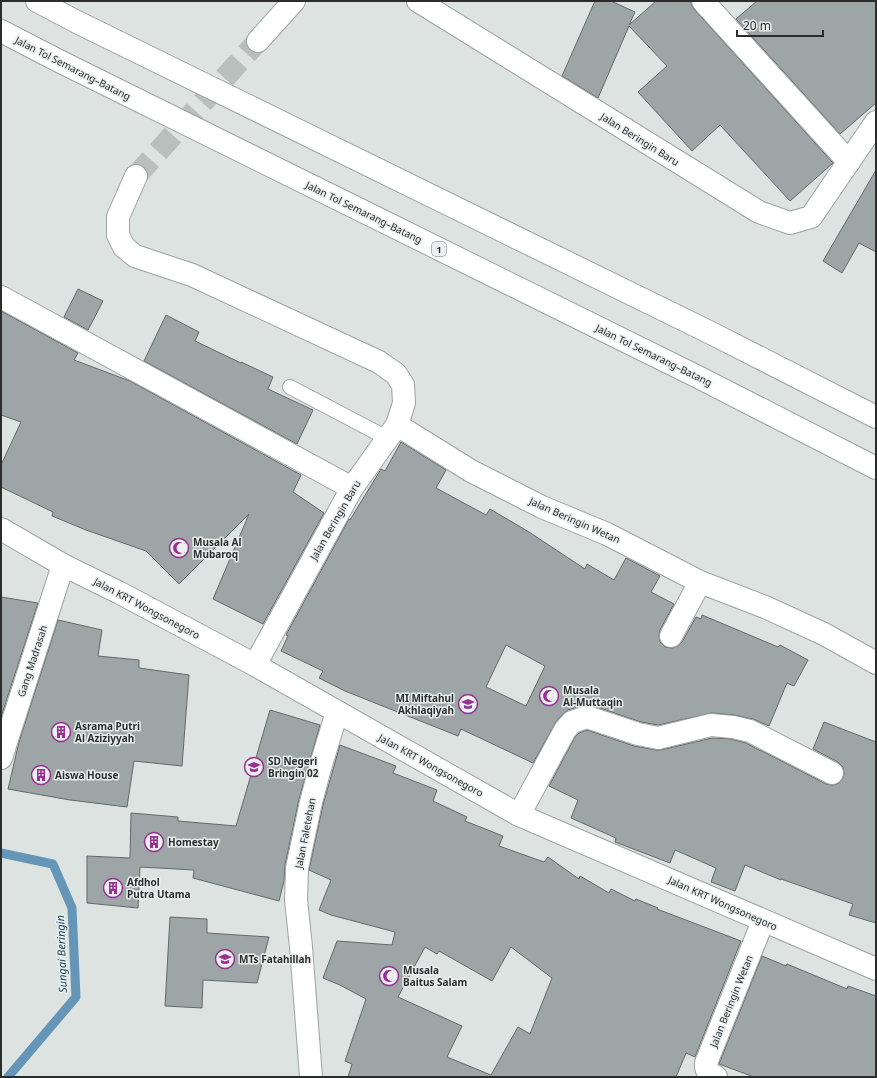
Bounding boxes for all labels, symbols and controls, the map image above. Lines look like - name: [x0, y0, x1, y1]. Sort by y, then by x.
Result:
- scale bar: [737, 12, 823, 38]
- text: 20 m: [743, 17, 771, 34]
- street label: Jalan Tol Semarang–Batang: [12, 32, 133, 103]
- street label: Jalan Beringin Baru: [597, 109, 682, 169]
- street label: Jalan Tol Semarang–Batang: [302, 177, 425, 246]
- road number: 1: [432, 242, 446, 256]
- street label: Jalan Tol Semarang–Batang: [592, 320, 715, 389]
- street label: Jalan Beringin Baru: [306, 477, 364, 563]
- street label: Jalan Beringin Wetan: [526, 493, 623, 546]
- place label: Musala Al Mubaroq: [193, 535, 241, 561]
- mosque icon: Musala Al Mubaroq: [168, 537, 190, 559]
- street label: Jalan KRT Wongsonegoro: [91, 574, 202, 642]
- street label: Gang Madrasah: [14, 623, 50, 699]
- place label: Musala Al-Muttaqin: [563, 683, 623, 709]
- mosque icon: Musala Al-Muttaqin: [538, 685, 560, 707]
- place label: MI Miftahul Akhlaqiyah: [395, 691, 454, 717]
- school or university icon: MI Miftahul Akhlaqiyah: [457, 693, 479, 715]
- place label: Asrama Putri Al Aziziyyah: [75, 719, 140, 745]
- building icon: Asrama Putri Al Aziziyyah: [50, 721, 72, 743]
- street label: Jalan KRT Wongsonegoro: [375, 730, 486, 800]
- place label: SD Negeri Bringin 02: [268, 754, 319, 780]
- school or university icon: SD Negeri Bringin 02: [243, 756, 265, 778]
- building icon: Aiswa House: [30, 764, 52, 786]
- place label: Aiswa House: [55, 768, 118, 782]
- street label: Jalan Faletehan: [291, 797, 319, 870]
- building icon: Homestay: [143, 831, 165, 853]
- place label: Homestay: [168, 835, 219, 849]
- street label: Jalan KRT Wongsonegoro: [665, 872, 780, 933]
- place label: Afdhol Putra Utama: [127, 875, 191, 901]
- building icon: Afdhol Putra Utama: [102, 877, 124, 899]
- water label: Sungai Beringin: [52, 915, 70, 993]
- school or university icon: MTs Fatahillah: [214, 948, 236, 970]
- place label: MTs Fatahillah: [239, 952, 311, 966]
- street label: Jalan Beringin Wetan: [706, 953, 756, 1050]
- place label: Musala Baitus Salam: [403, 963, 468, 989]
- mosque icon: Musala Baitus Salam: [378, 965, 400, 987]

